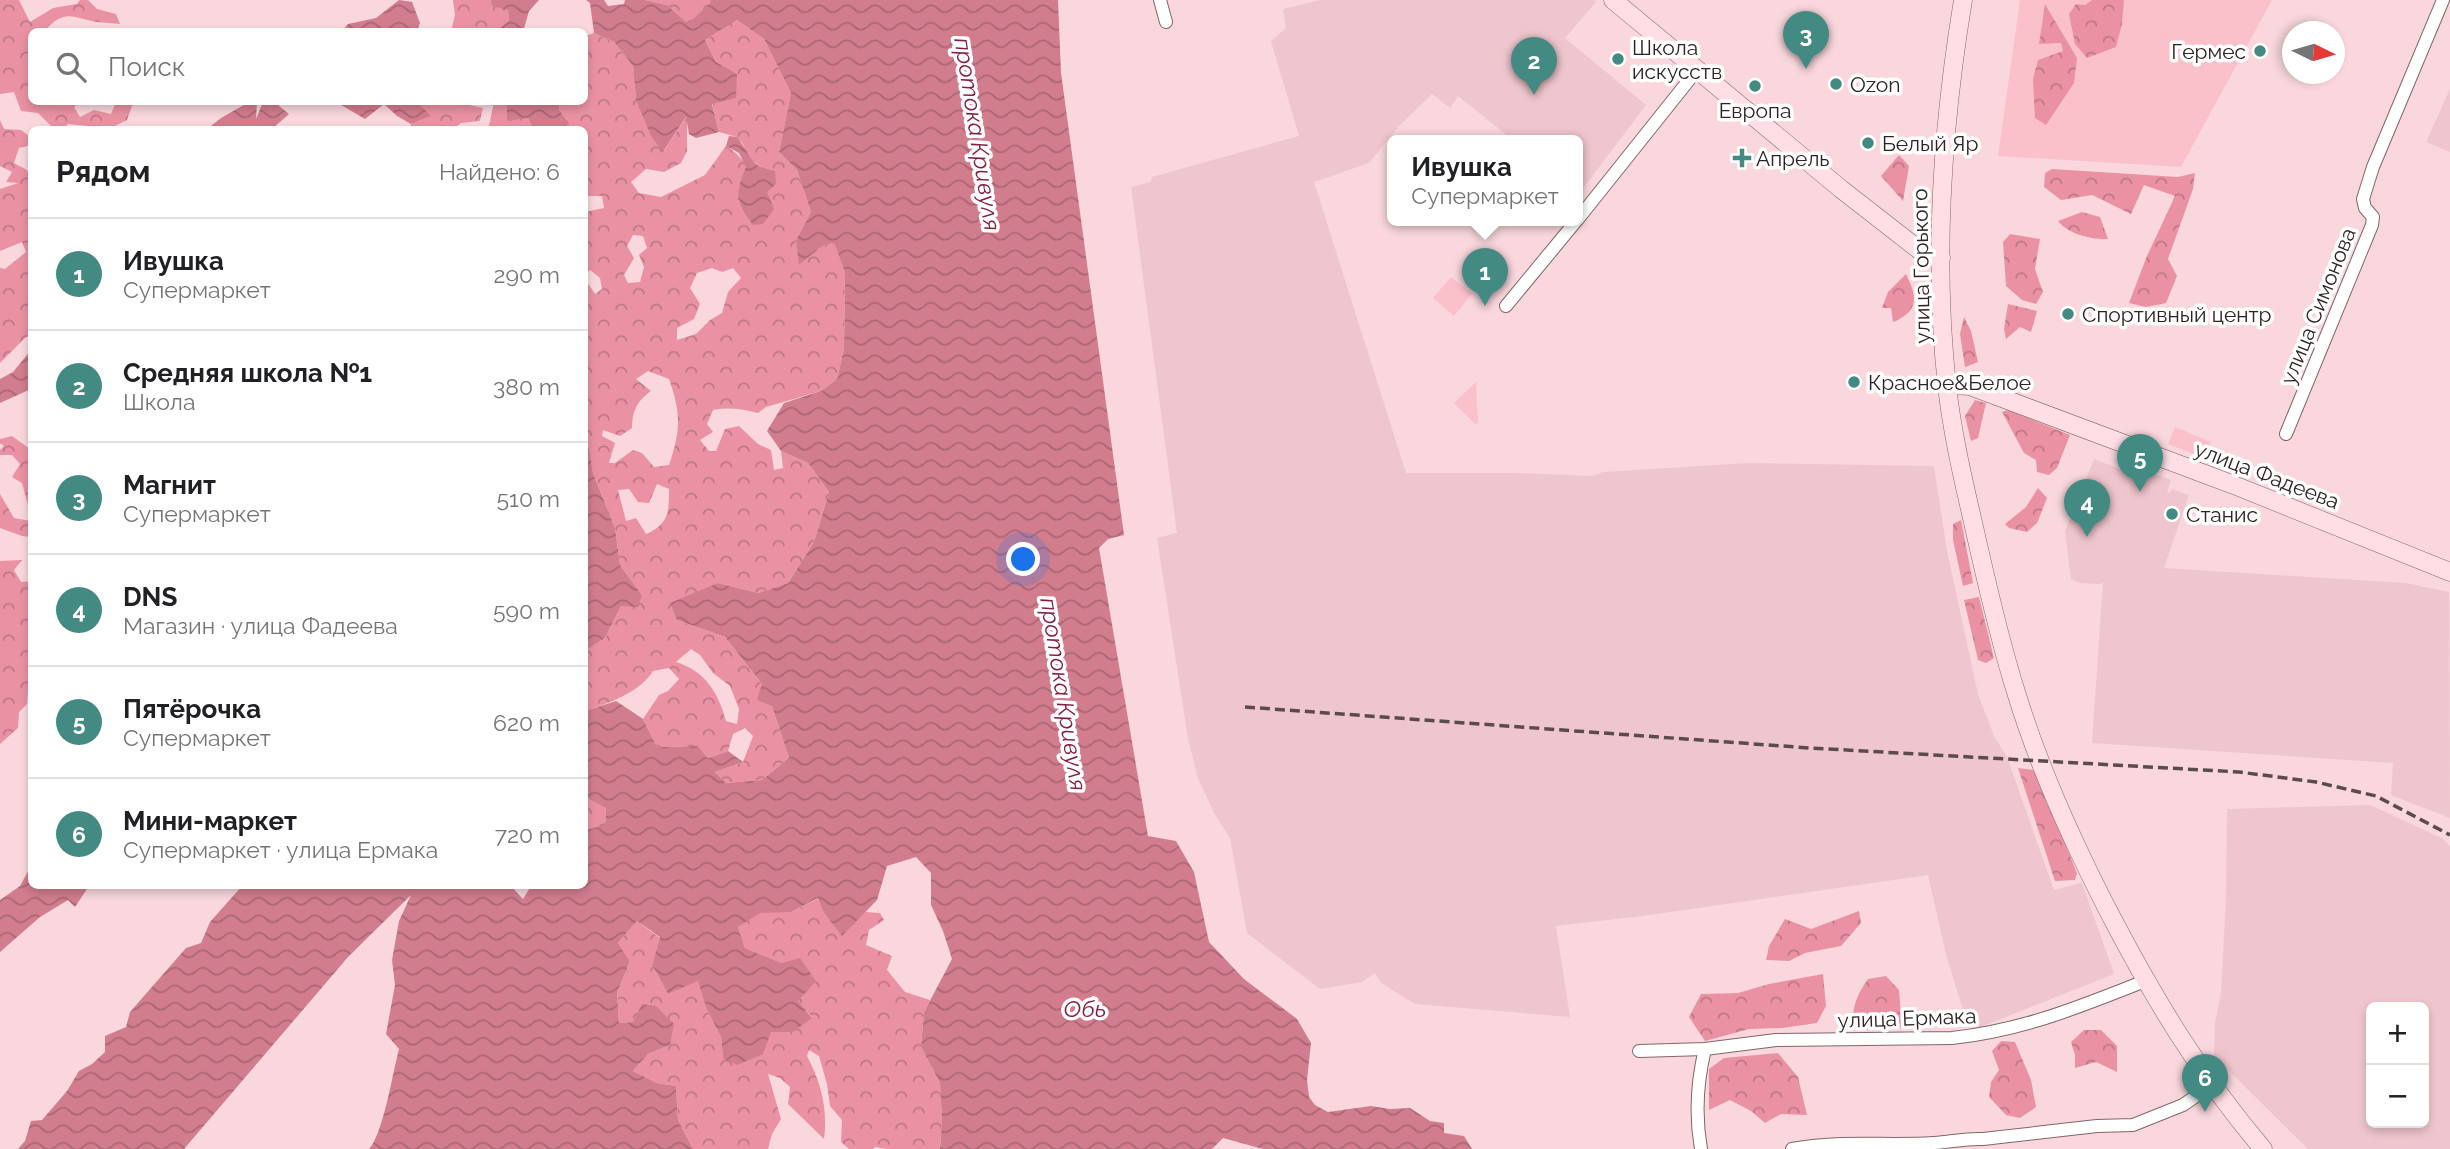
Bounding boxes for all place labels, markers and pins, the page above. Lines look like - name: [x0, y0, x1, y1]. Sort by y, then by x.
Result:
- pin: 3: [1783, 11, 1829, 69]
- place label: Школа искусств: [1632, 35, 1722, 84]
- pin: 2: [1511, 37, 1557, 95]
- place label: Гермес: [2171, 39, 2246, 64]
- marker: Гермес: [2252, 43, 2268, 59]
- marker: Школа искусств: [1610, 51, 1626, 67]
- place label: Ozon: [1850, 72, 1901, 97]
- marker: Ozon: [1828, 76, 1844, 92]
- marker: Европа: [1747, 78, 1763, 94]
- place label: Европа: [1719, 98, 1791, 123]
- place label: Белый Яр: [1882, 131, 1978, 156]
- marker: Белый Яр: [1860, 135, 1876, 151]
- place label: Апрель: [1756, 146, 1830, 171]
- marker: Апрель: [1734, 150, 1750, 166]
- pin: 1: [1462, 248, 1508, 306]
- place label: Спортивный центр: [2082, 302, 2272, 327]
- marker: Спортивный центр: [2060, 306, 2076, 322]
- place label: Красное&Белое: [1868, 370, 2031, 395]
- marker: Красное&Белое: [1846, 374, 1862, 390]
- pin: 5: [2117, 434, 2163, 492]
- pin: 4: [2064, 479, 2110, 537]
- place label: Станис: [2186, 502, 2258, 527]
- marker: Станис: [2164, 506, 2180, 522]
- pin: 6: [2182, 1054, 2228, 1112]

